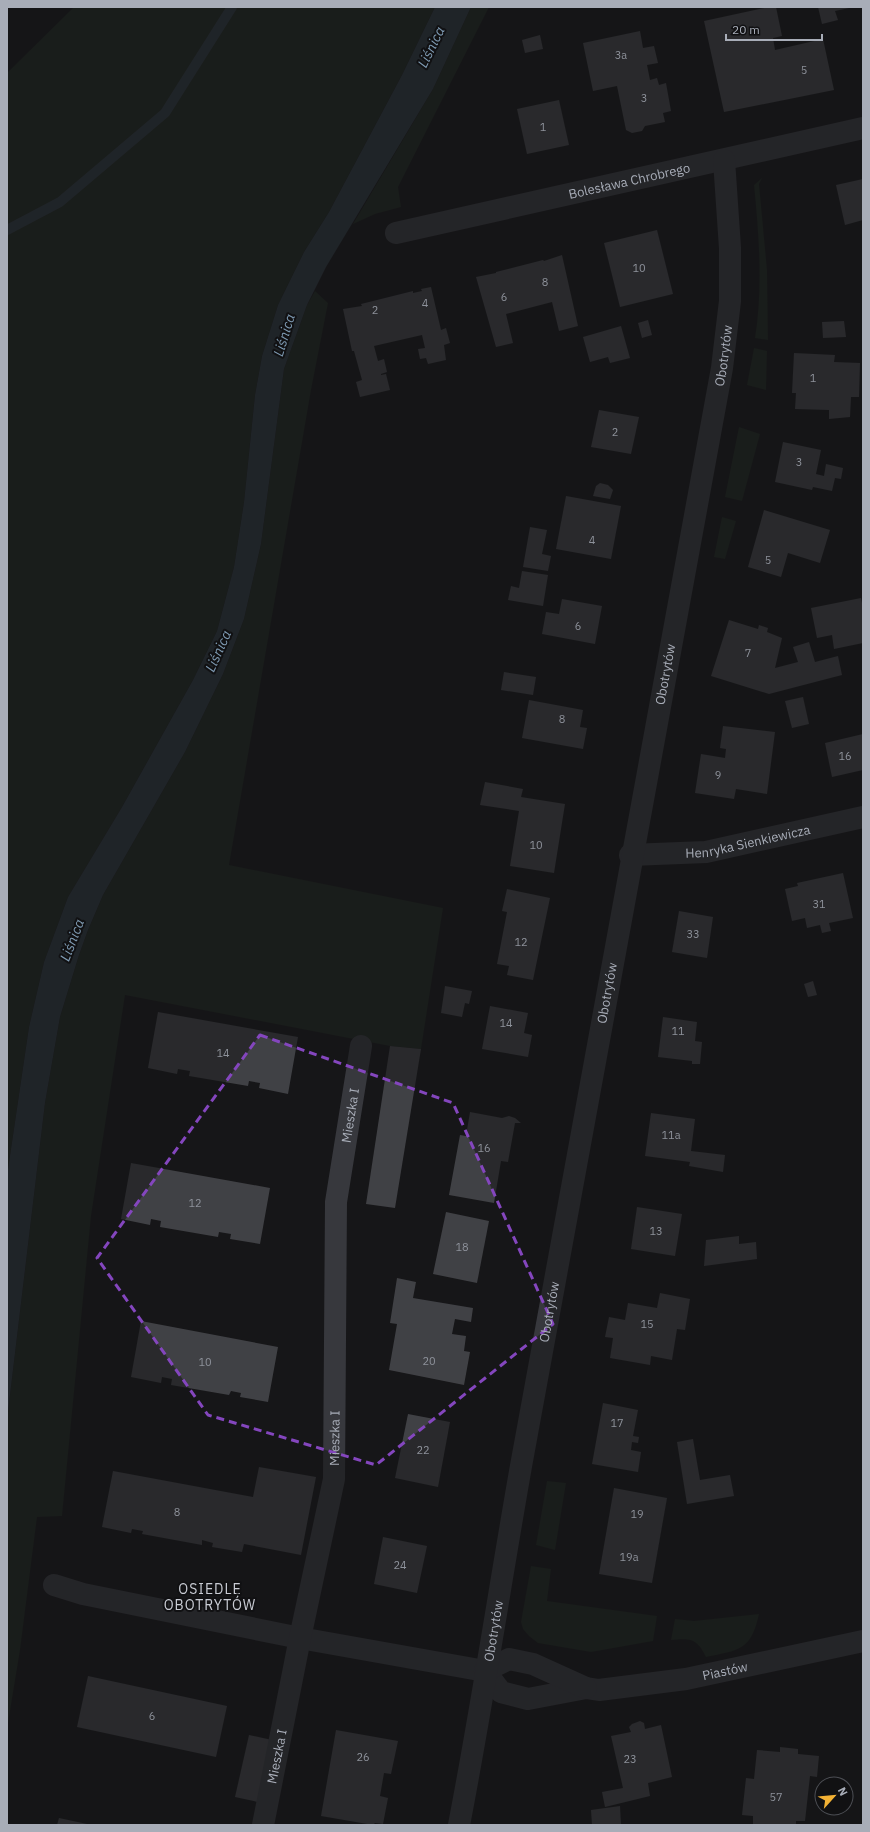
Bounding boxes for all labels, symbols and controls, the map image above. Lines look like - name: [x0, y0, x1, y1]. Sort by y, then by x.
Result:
- scale bar: [726, 16, 822, 42]
- text: 20 m: [732, 22, 760, 37]
- water label: Liśnica: [413, 23, 449, 71]
- house number: 3a: [615, 48, 627, 62]
- house number: 5: [801, 63, 807, 77]
- house number: 3: [641, 91, 647, 105]
- house number: 1: [540, 120, 547, 134]
- street label: Bolesława Chrobrego: [567, 159, 692, 203]
- house number: 10: [632, 261, 646, 275]
- house number: 8: [542, 275, 548, 289]
- house number: 6: [501, 290, 507, 304]
- house number: 4: [422, 296, 429, 310]
- house number: 2: [372, 303, 378, 317]
- water label: Liśnica: [269, 312, 299, 358]
- street label: Obotrytów: [711, 324, 736, 388]
- house number: 1: [810, 371, 817, 385]
- house number: 2: [612, 425, 618, 439]
- house number: 3: [796, 455, 802, 469]
- house number: 4: [589, 533, 596, 547]
- house number: 5: [765, 553, 771, 567]
- house number: 6: [575, 619, 581, 633]
- water label: Liśnica: [201, 627, 235, 675]
- street label: Obotrytów: [651, 642, 679, 706]
- house number: 7: [745, 646, 751, 660]
- house number: 8: [559, 712, 565, 726]
- house number: 16: [838, 749, 852, 763]
- house number: 9: [715, 768, 721, 782]
- street label: Henryka Sienkiewicza: [685, 821, 812, 862]
- house number: 10: [529, 838, 543, 852]
- house number: 31: [812, 897, 826, 911]
- water label: Liśnica: [56, 916, 88, 964]
- house number: 33: [686, 927, 700, 941]
- house number: 12: [514, 935, 528, 949]
- street label: Obotrytów: [593, 961, 621, 1025]
- house number: 14: [499, 1016, 513, 1030]
- house number: 11: [671, 1024, 685, 1038]
- house number: 14: [216, 1046, 230, 1060]
- street label: Mieszka I: [338, 1087, 363, 1144]
- house number: 11a: [661, 1128, 681, 1142]
- house number: 16: [477, 1141, 491, 1155]
- house number: 12: [188, 1196, 202, 1210]
- house number: 13: [649, 1224, 663, 1238]
- house number: 18: [455, 1240, 469, 1254]
- street label: Obotrytów: [535, 1280, 563, 1344]
- house number: 15: [640, 1317, 654, 1331]
- house number: 20: [422, 1354, 436, 1368]
- house number: 10: [198, 1355, 212, 1369]
- street label: Mieszka I: [326, 1411, 343, 1466]
- house number: 17: [610, 1416, 624, 1430]
- house number: 22: [416, 1443, 430, 1457]
- house number: 8: [174, 1505, 180, 1519]
- house number: 19: [630, 1507, 644, 1521]
- house number: 19a: [619, 1550, 639, 1564]
- house number: 24: [393, 1558, 407, 1572]
- district label: OSIEDLE OBOTRYTÓW: [164, 1580, 256, 1614]
- street label: Obotrytów: [480, 1599, 507, 1663]
- street label: Piastów: [701, 1658, 749, 1684]
- house number: 6: [149, 1709, 155, 1723]
- street label: Mieszka I: [263, 1728, 291, 1785]
- house number: 26: [356, 1750, 370, 1764]
- house number: 23: [623, 1752, 637, 1766]
- north arrow: [814, 1776, 854, 1816]
- text: N: [835, 1785, 851, 1798]
- house number: 57: [769, 1790, 783, 1804]

